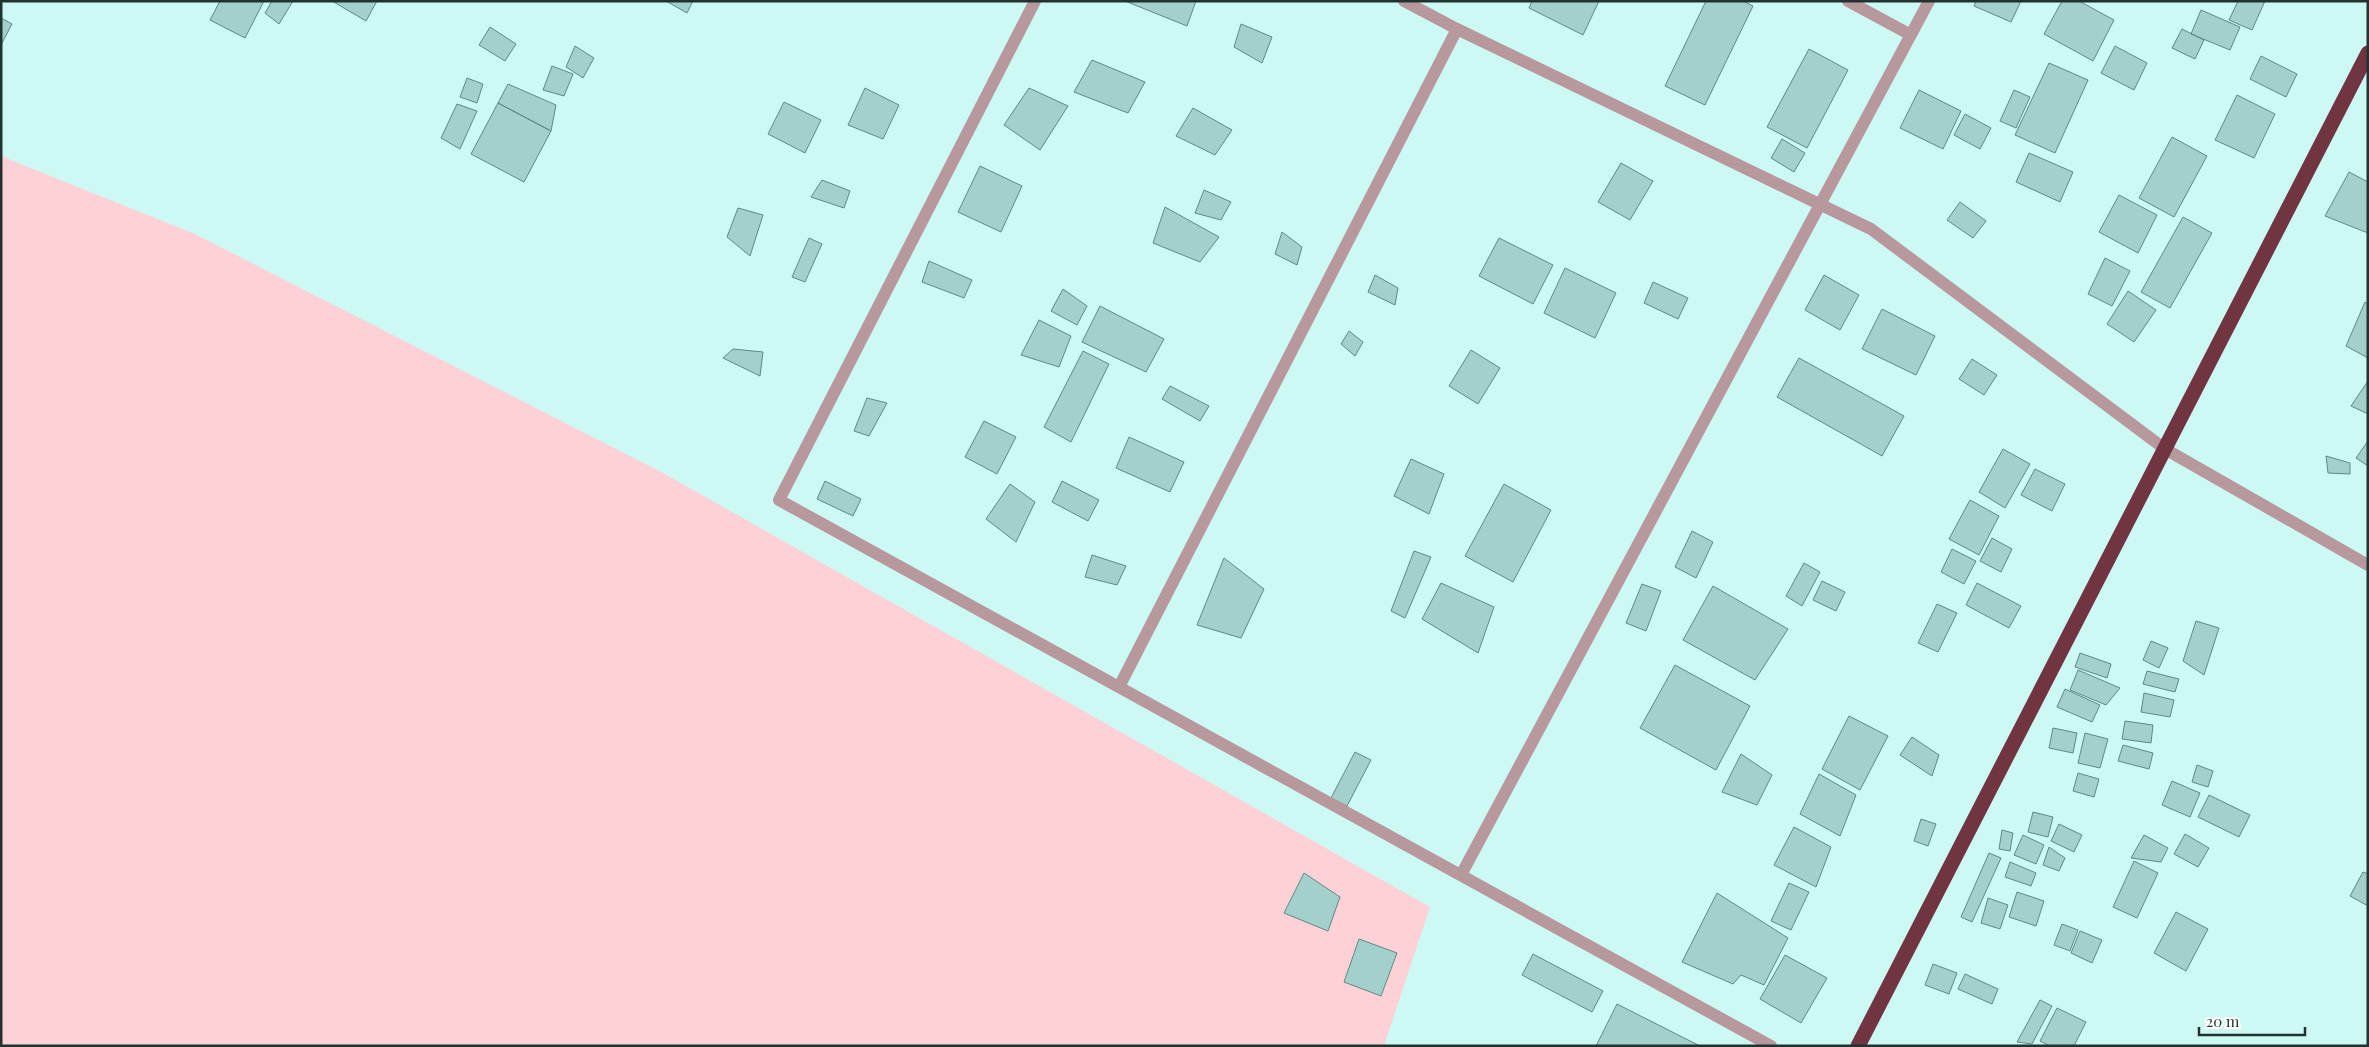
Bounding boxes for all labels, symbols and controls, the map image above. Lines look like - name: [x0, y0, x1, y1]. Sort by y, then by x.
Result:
- scale bar: [2199, 1004, 2305, 1036]
- text: 20 m: [2206, 1011, 2240, 1031]

